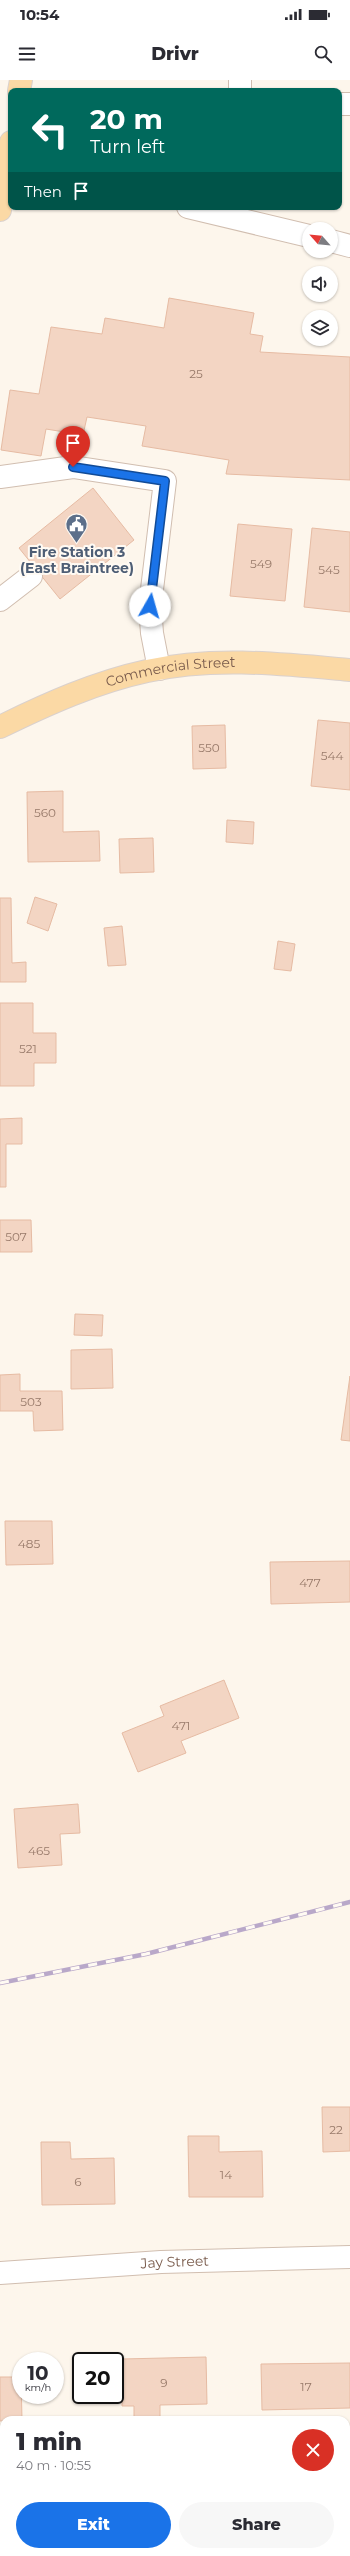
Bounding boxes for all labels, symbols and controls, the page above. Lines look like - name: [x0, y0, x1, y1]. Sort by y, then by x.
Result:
- text: 10:54: [20, 5, 59, 24]
- icon: menu: [16, 43, 38, 65]
- text: Drivr: [151, 43, 199, 65]
- icon: search: [312, 43, 334, 65]
- text: 20 m: [90, 102, 163, 136]
- icon: left: [24, 104, 76, 156]
- text: Turn left: [90, 136, 165, 158]
- icon: arrive: [70, 180, 92, 202]
- text: Then: [24, 182, 62, 201]
- north arrow: [302, 222, 338, 258]
- map controls: [302, 222, 338, 346]
- button: sound: [302, 266, 338, 302]
- button: layers: [302, 310, 338, 346]
- house number: 25: [189, 366, 203, 381]
- pin: [56, 426, 90, 467]
- icon: arrive: [62, 432, 84, 454]
- public building icon: Fire Station 3 (East Braintree): [64, 511, 90, 544]
- place label: Fire Station 3 (East Braintree): [20, 543, 134, 577]
- house number: 549: [250, 556, 272, 571]
- house number: 545: [318, 562, 340, 577]
- position arrow: [129, 585, 171, 627]
- street label: Commercial Street: [103, 653, 236, 691]
- house number: 550: [198, 740, 220, 755]
- house number: 544: [321, 748, 343, 763]
- house number: 560: [34, 805, 56, 820]
- house number: 521: [19, 1041, 37, 1056]
- house number: 507: [5, 1229, 27, 1244]
- house number: 503: [20, 1394, 42, 1409]
- house number: 485: [18, 1536, 40, 1551]
- house number: 477: [299, 1575, 321, 1590]
- house number: 471: [172, 1718, 190, 1733]
- house number: 465: [28, 1843, 50, 1858]
- house number: 22: [329, 2122, 343, 2137]
- house number: 14: [220, 2167, 232, 2182]
- house number: 6: [74, 2174, 82, 2189]
- street label: Jay Street: [139, 2252, 209, 2272]
- speed limit sign: 20: [72, 2352, 124, 2404]
- text: 10: [27, 2361, 49, 2385]
- house number: 9: [160, 2375, 168, 2390]
- house number: 17: [300, 2379, 312, 2394]
- text: km/h: [25, 2381, 51, 2394]
- text: 1 min: [16, 2427, 82, 2456]
- button: close: [292, 2429, 334, 2471]
- text: 40 m · 10:55: [16, 2457, 91, 2473]
- button: Exit: [16, 2502, 171, 2548]
- button: Share: [179, 2502, 334, 2548]

